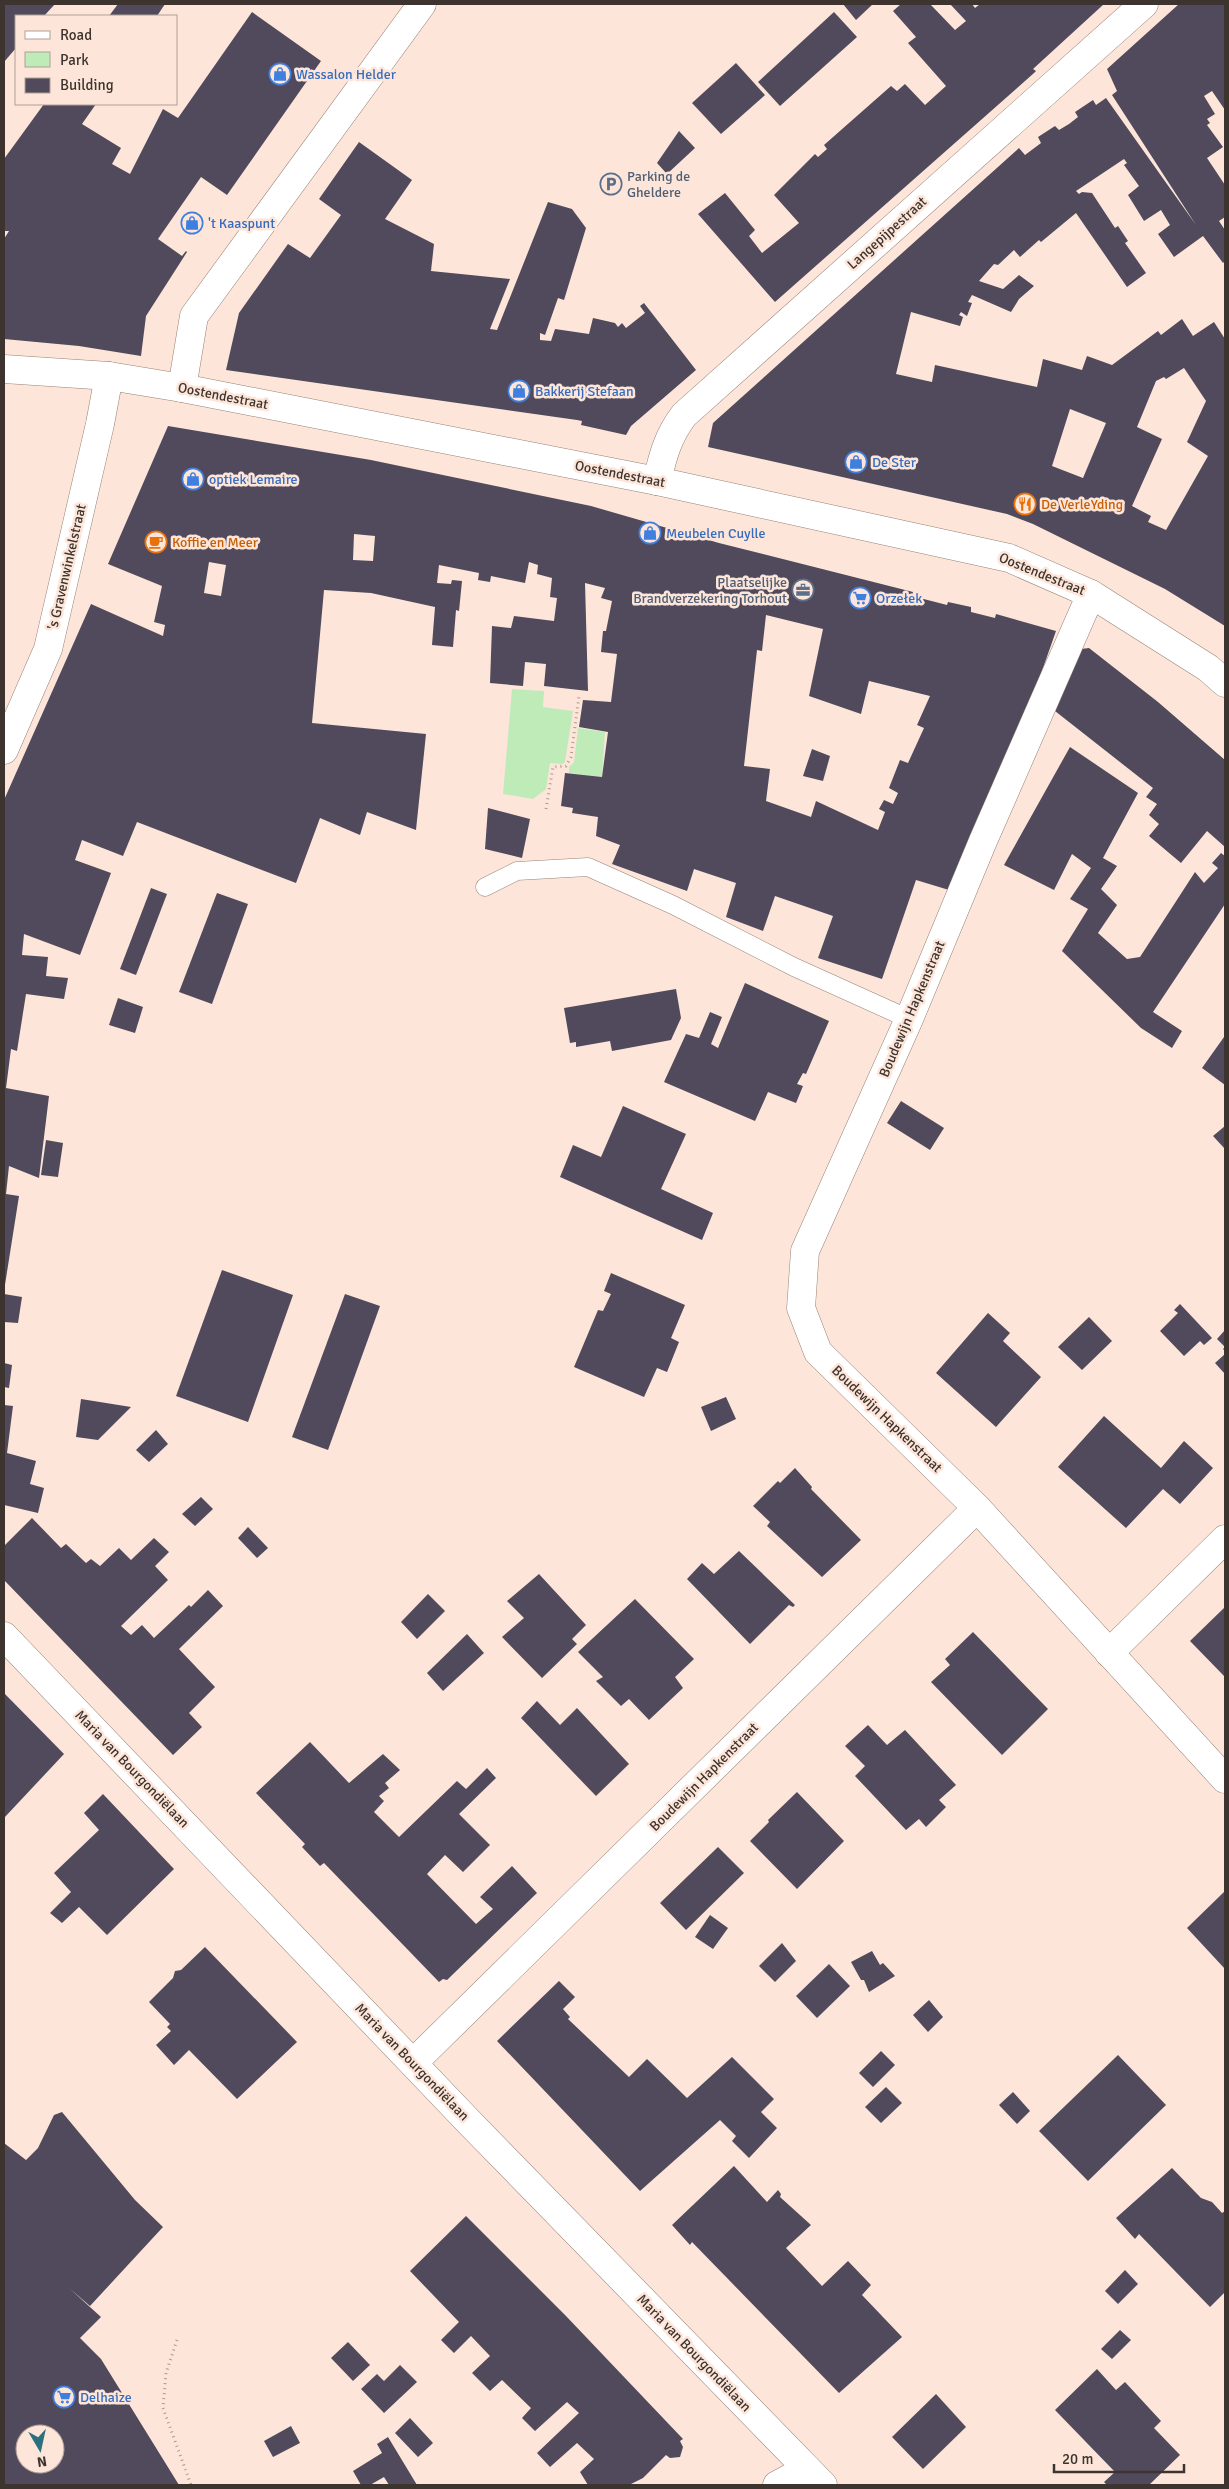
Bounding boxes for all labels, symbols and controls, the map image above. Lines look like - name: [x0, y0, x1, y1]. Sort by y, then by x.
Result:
- legend: [15, 15, 178, 105]
- text: Road: [60, 26, 92, 44]
- text: Park: [60, 51, 89, 69]
- shop icon: Wassalon Helder: [268, 62, 292, 86]
- place label: Wassalon Helder: [296, 66, 397, 83]
- text: Building: [60, 76, 114, 94]
- place label: Parking de Gheldere: [627, 168, 690, 201]
- parking icon: Parking de Gheldere: [599, 172, 623, 196]
- street label: Langepijpestraat: [844, 193, 930, 273]
- shop icon: 't Kaaspunt: [180, 211, 204, 235]
- place label: 't Kaaspunt: [208, 215, 275, 232]
- street label: Oostendestraat: [176, 379, 270, 413]
- shop icon: Bakkerij Stefaan: [507, 379, 531, 403]
- place label: Bakkerij Stefaan: [535, 383, 634, 400]
- shop icon: De Ster: [844, 450, 868, 474]
- place label: De Ster: [872, 454, 917, 471]
- street label: Oostendestraat: [573, 457, 667, 491]
- shop icon: optiek Lemaire: [181, 467, 205, 491]
- place label: optiek Lemaire: [209, 471, 298, 488]
- restaurant icon: De VerleYding: [1013, 492, 1037, 516]
- place label: De VerleYding: [1041, 496, 1123, 513]
- street label: 's Gravenwinkelstraat: [44, 503, 90, 631]
- shop icon: Meubelen Cuylle: [638, 521, 662, 545]
- place label: Meubelen Cuylle: [666, 525, 766, 542]
- cafe icon: Koffie en Meer: [144, 530, 168, 554]
- place label: Koffie en Meer: [172, 534, 259, 551]
- street label: Oostendestraat: [996, 549, 1088, 599]
- place label: Plaatselijke Brandverzekering Torhout: [633, 574, 787, 607]
- office icon: Plaatselijke Brandverzekering Torhout: [791, 578, 815, 602]
- supermarket icon: Orzełek: [848, 586, 872, 610]
- place label: Orzełek: [876, 590, 922, 607]
- street label: Boudewijn Hapkenstraat: [876, 938, 949, 1080]
- street label: Boudewijn Hapkenstraat: [828, 1362, 946, 1476]
- street label: Maria van Bourgondiëlaan: [71, 1707, 193, 1831]
- street label: Boudewijn Hapkenstraat: [646, 1719, 762, 1835]
- street label: Maria van Bourgondiëlaan: [351, 2000, 473, 2124]
- street label: Maria van Bourgondiëlaan: [633, 2291, 755, 2415]
- supermarket icon: Delhaize: [52, 2385, 76, 2409]
- place label: Delhaize: [80, 2389, 132, 2406]
- north arrow: [15, 2424, 65, 2474]
- scale bar: [1054, 2442, 1184, 2474]
- text: 20 m: [1062, 2450, 1093, 2468]
- text: N: [36, 2452, 48, 2471]

